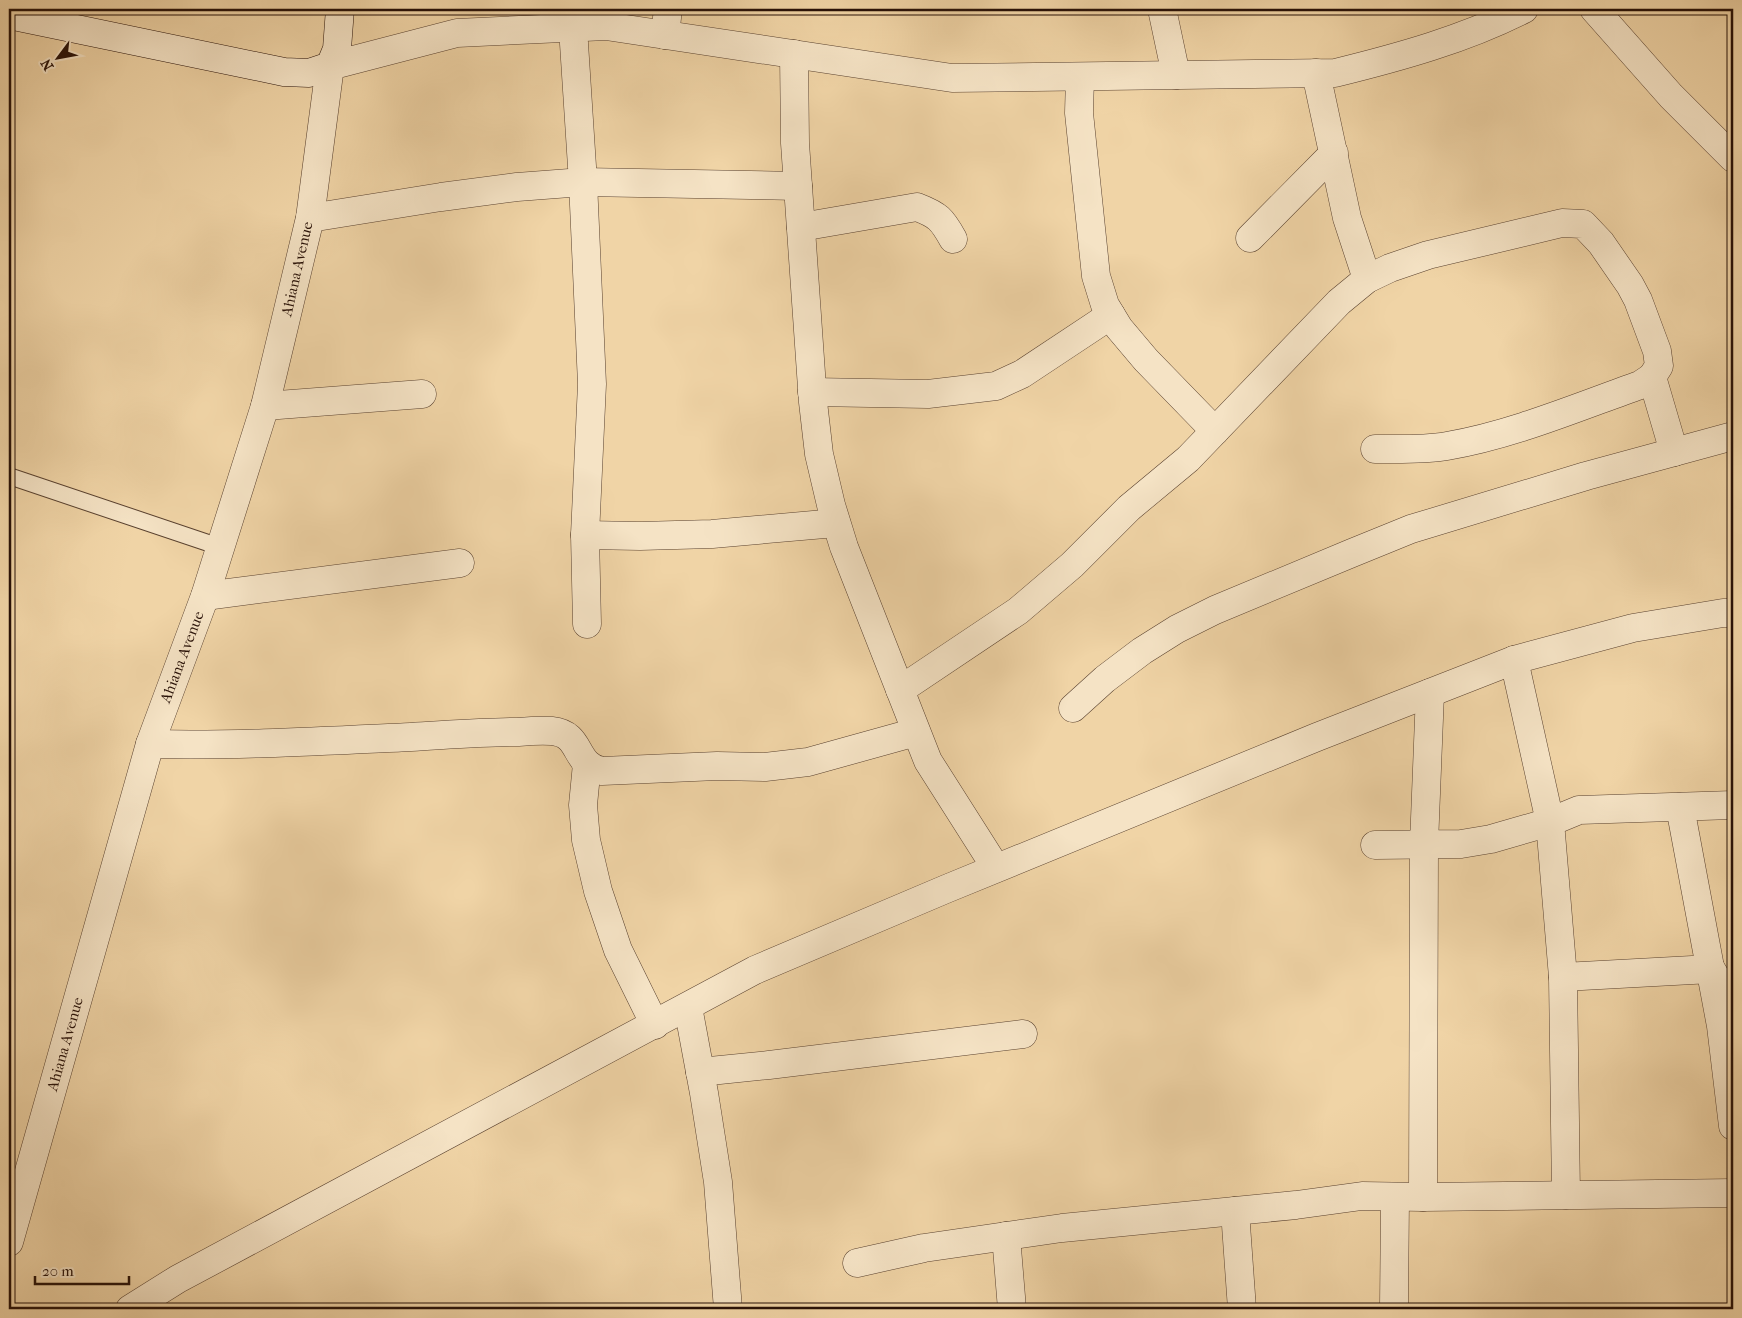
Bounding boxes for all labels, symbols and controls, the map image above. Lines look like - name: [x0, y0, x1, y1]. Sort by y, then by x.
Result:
- north arrow: [32, 32, 82, 82]
- text: N: [37, 55, 57, 74]
- street label: Ahiana Avenue: [277, 219, 317, 319]
- street label: Ahiana Avenue: [156, 608, 208, 706]
- street label: Ahiana Avenue: [43, 994, 87, 1094]
- scale bar: [35, 1253, 129, 1285]
- text: 20 m: [42, 1262, 74, 1280]

